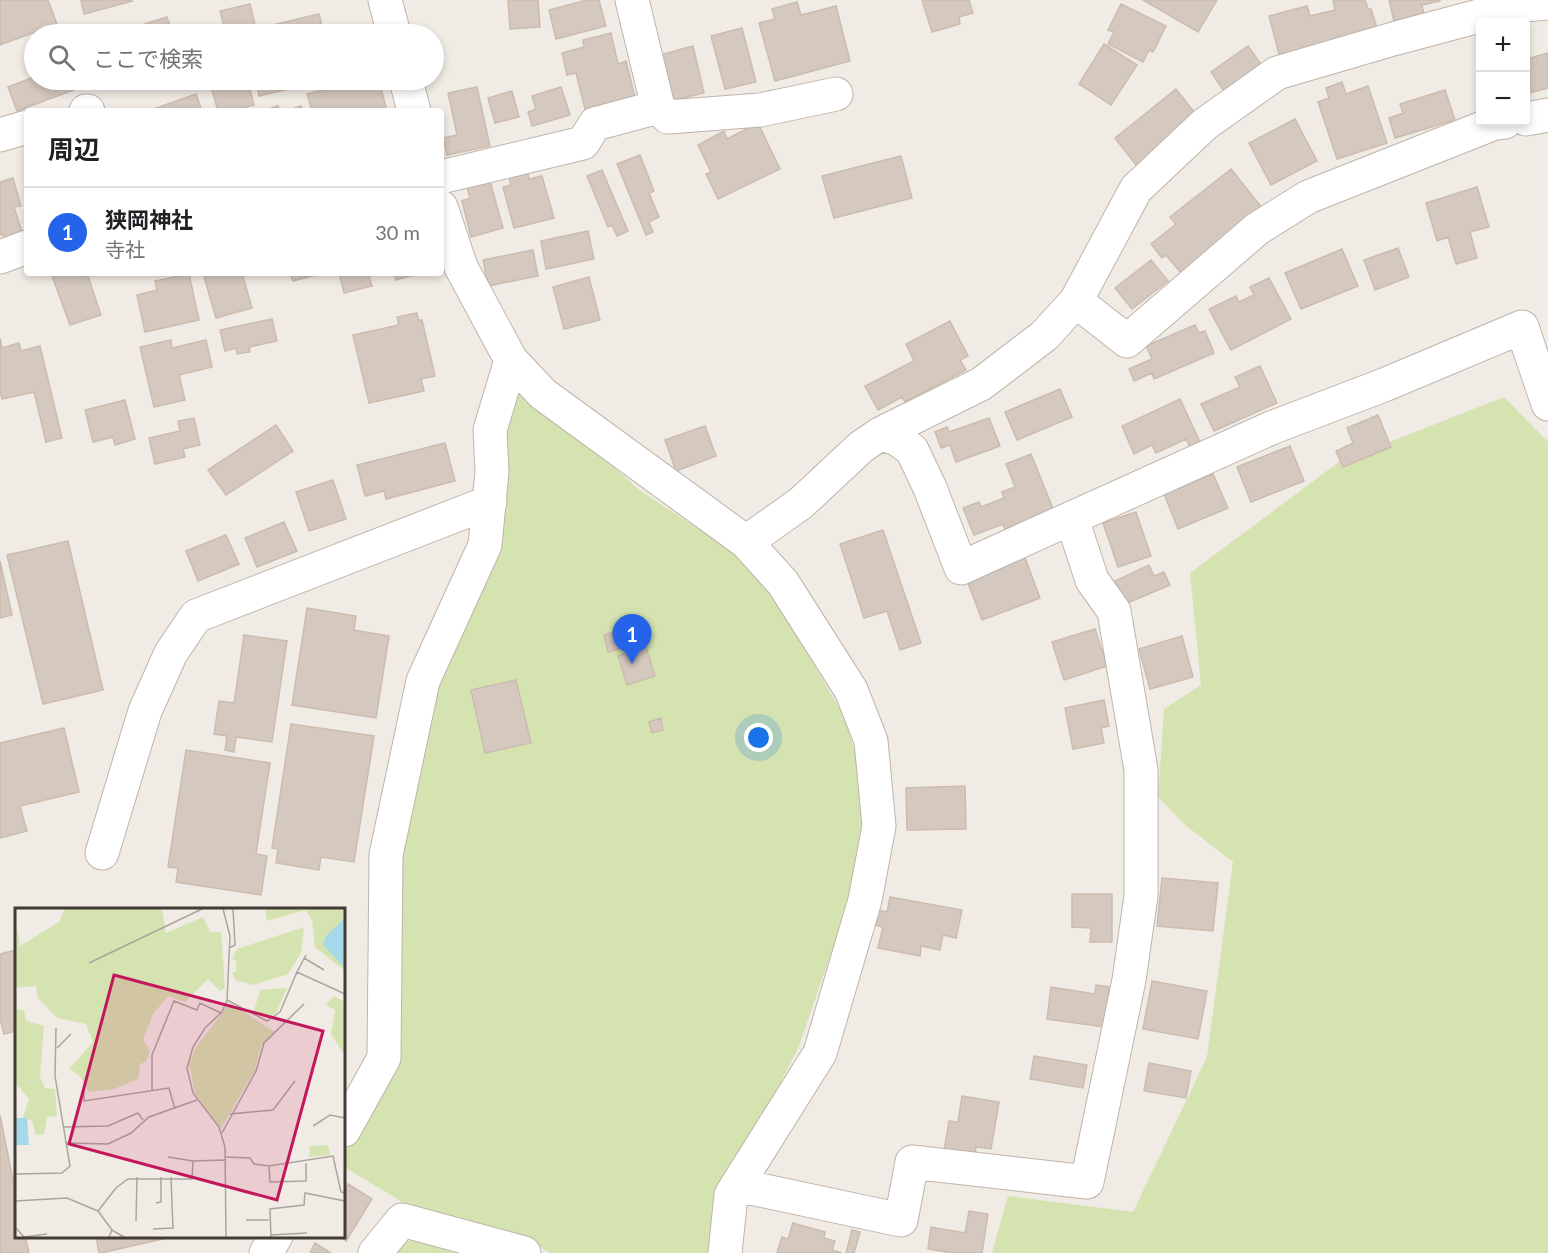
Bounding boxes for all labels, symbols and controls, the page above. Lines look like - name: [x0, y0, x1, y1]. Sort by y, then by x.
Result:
- map controls: [1476, 18, 1530, 126]
- button: +: [1476, 18, 1530, 72]
- search box: [24, 24, 444, 90]
- icon: search: [45, 41, 78, 74]
- text: ここで検索: [93, 45, 203, 72]
- button: −: [1476, 72, 1530, 126]
- text: 周辺: [48, 133, 100, 165]
- text: 狭岡神社: [105, 206, 193, 233]
- text: 1: [62, 220, 73, 244]
- text: 30 m: [375, 220, 420, 244]
- text: 寺社: [105, 237, 145, 261]
- pin: 1: [612, 614, 652, 664]
- your location: [744, 723, 773, 752]
- inset map: [15, 908, 345, 1238]

